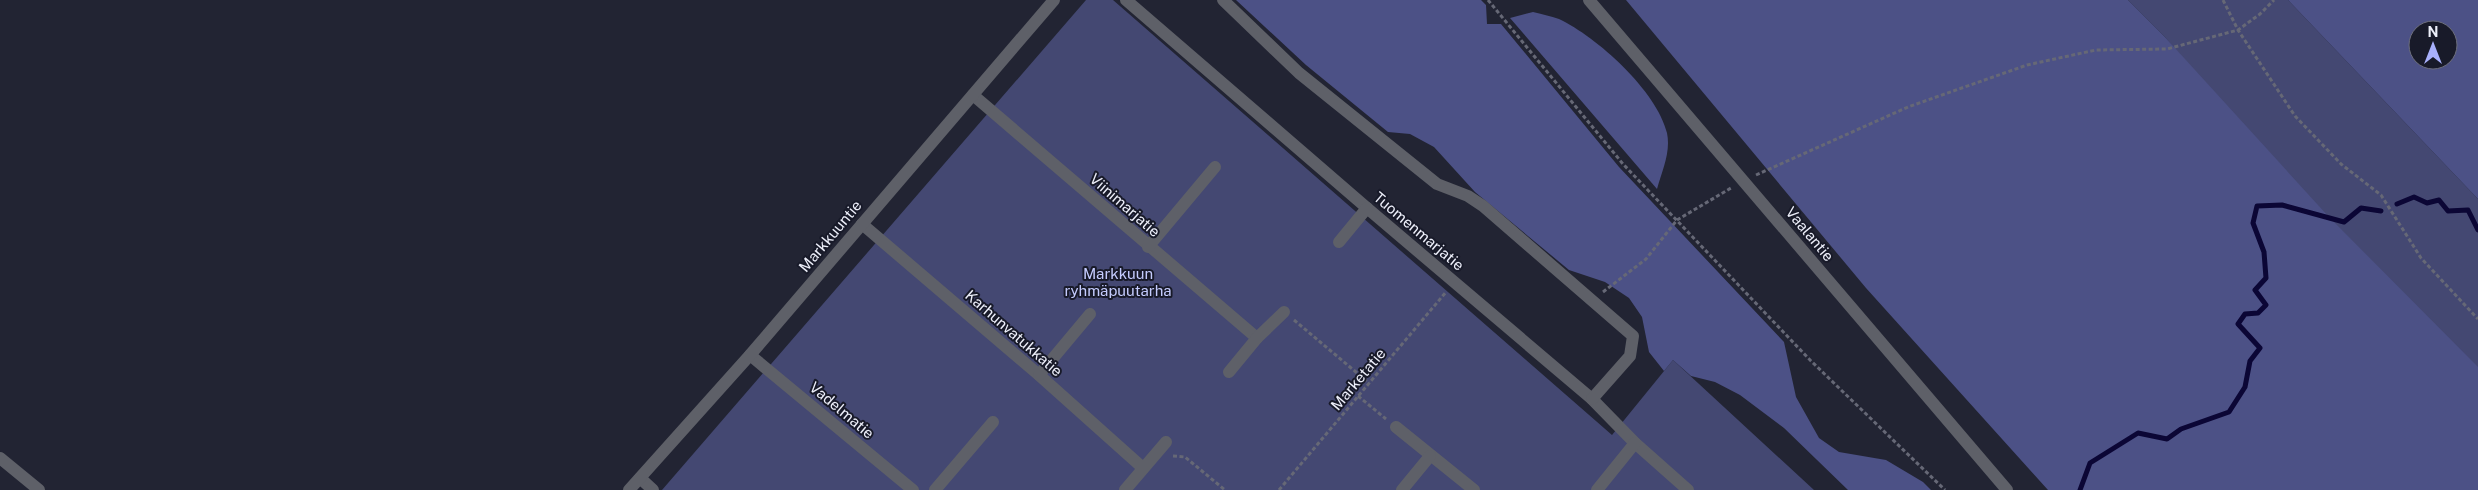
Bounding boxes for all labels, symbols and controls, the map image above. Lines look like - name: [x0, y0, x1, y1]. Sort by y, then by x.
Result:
- north arrow: [2408, 20, 2458, 70]
- text: N: [2428, 24, 2438, 40]
- street label: Viinimarjatie: [1086, 170, 1164, 240]
- street label: Tuomenmarjatie: [1370, 188, 1468, 274]
- street label: Markkuuntie: [795, 197, 865, 275]
- street label: Vaalantie: [1783, 204, 1837, 264]
- park label: Markkuun ryhmäpuutarha: [1064, 265, 1172, 299]
- street label: Karhunvatukkatie: [962, 286, 1066, 380]
- street label: Marketatie: [1327, 345, 1389, 413]
- street label: Vadelmatie: [806, 378, 878, 442]

